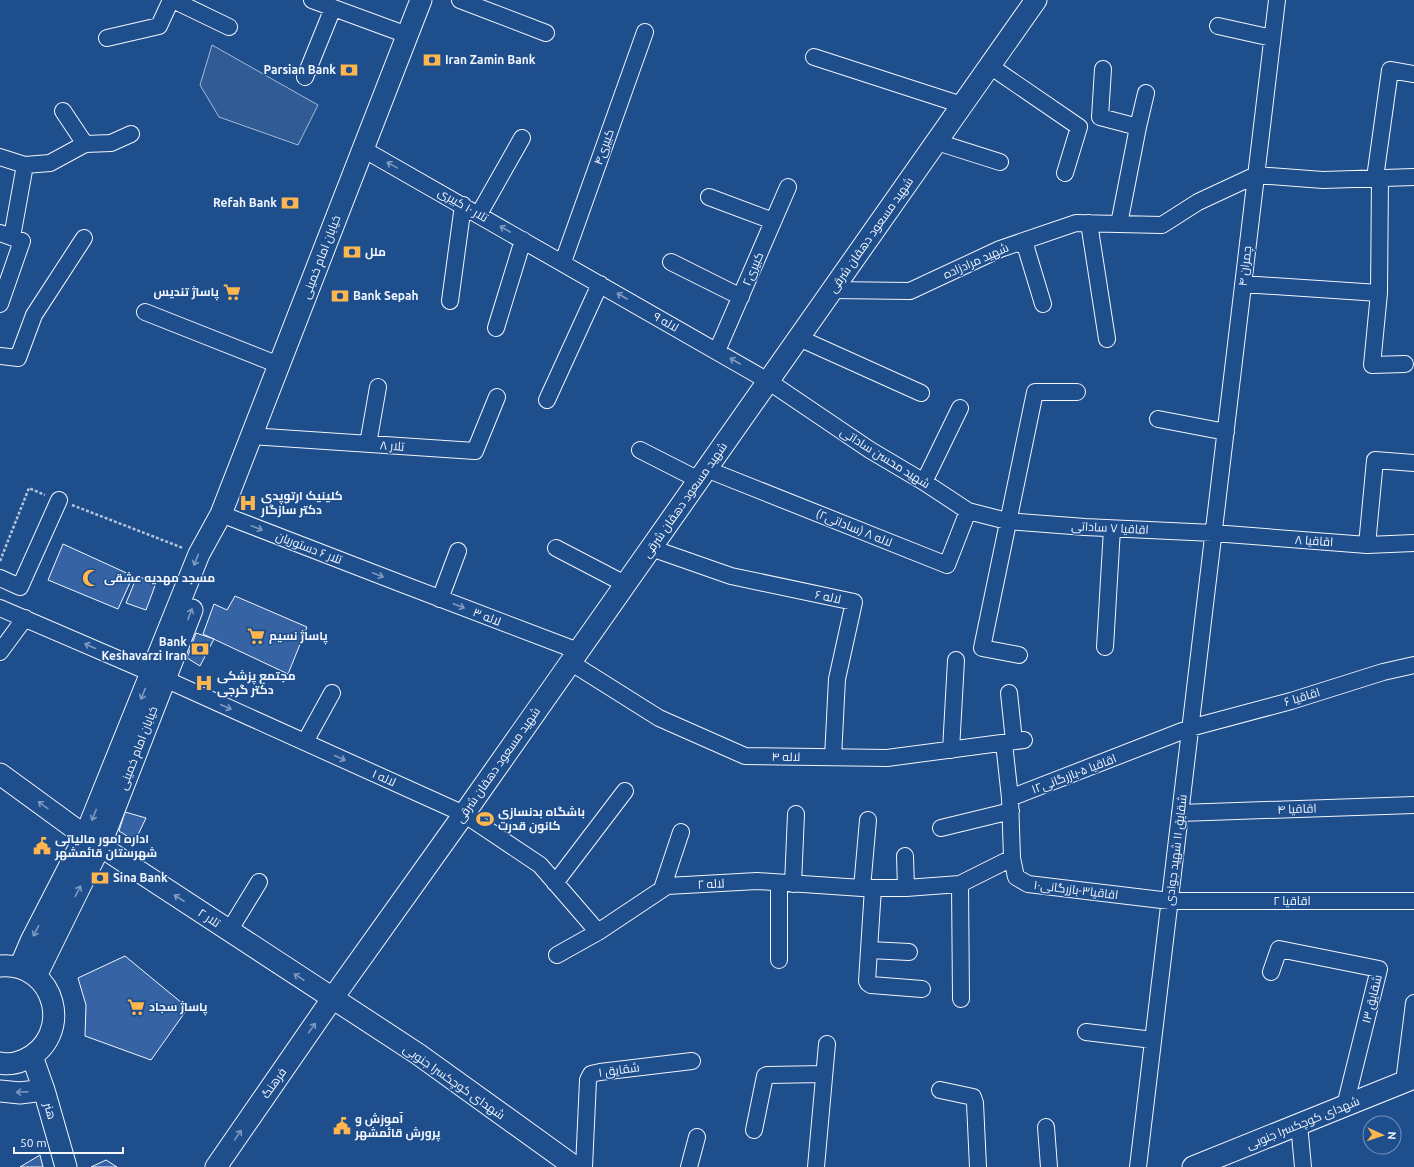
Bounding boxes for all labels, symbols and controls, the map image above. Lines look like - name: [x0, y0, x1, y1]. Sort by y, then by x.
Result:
- bank icon: Iran Zamin Bank: [422, 50, 442, 70]
- place label: Iran Zamin Bank: [445, 53, 536, 66]
- bank icon: Parsian Bank: [339, 60, 359, 80]
- place label: Parsian Bank: [264, 63, 336, 76]
- street label: کبیری۴: [591, 127, 617, 167]
- one-way arrow: [386, 160, 398, 168]
- street label: شهید مسعود دهقان شرقی: [826, 174, 916, 295]
- street label: تلار ۱۰ کبیری: [435, 185, 491, 225]
- bank icon: Refah Bank: [280, 193, 300, 213]
- place label: Refah Bank: [213, 196, 277, 209]
- street label: خیابان امام خمینی: [299, 213, 344, 301]
- one-way arrow: [499, 225, 511, 233]
- street label: شهید مرادزاده: [941, 240, 1011, 282]
- bank icon: ملل: [342, 242, 362, 262]
- place label: ملل: [365, 245, 386, 260]
- street label: چمران ۴: [1236, 245, 1256, 287]
- street label: کبیری۲: [740, 250, 766, 288]
- supermarket icon: پاساژ تندیس: [222, 282, 242, 302]
- place label: پاساژ تندیس: [154, 285, 220, 301]
- bank icon: Bank Sepah: [330, 286, 350, 306]
- place label: Bank Sepah: [353, 289, 419, 302]
- one-way arrow: [616, 292, 628, 300]
- street label: لاله ۹: [651, 309, 681, 334]
- one-way arrow: [729, 357, 741, 365]
- street label: شهید محسن ساداتی: [838, 425, 932, 491]
- street label: تلار ۸: [379, 438, 406, 454]
- street label: شهید مسعود دهقان شرقی: [640, 439, 730, 560]
- place label: کلینیک ارتوپدی دکتر سازگار: [260, 489, 343, 518]
- hospital icon: کلینیک ارتوپدی دکتر سازگار: [238, 493, 258, 513]
- street label: لاله ۸ (ساداتی۲): [814, 506, 894, 550]
- street label: اقاقیا ۷ ساداتی: [1071, 519, 1149, 537]
- one-way arrow: [251, 524, 263, 532]
- street label: تلار ۶ دستوریان: [274, 529, 345, 567]
- street label: اقاقیا ۸: [1294, 533, 1334, 549]
- one-way arrow: [192, 554, 200, 566]
- mosque icon: مسجد مهدیه عشقی: [81, 568, 101, 588]
- place label: مسجد مهدیه عشقی: [104, 571, 215, 586]
- one-way arrow: [372, 572, 384, 580]
- street label: لاله ۶: [814, 587, 842, 606]
- one-way arrow: [453, 603, 465, 611]
- street label: لاله ۳: [471, 605, 503, 628]
- one-way arrow: [187, 608, 195, 620]
- supermarket icon: پاساژ نسیم: [246, 626, 266, 646]
- place label: پاساژ نسیم: [269, 629, 328, 645]
- place label: Bank Keshavarzi Iran: [102, 635, 187, 662]
- bank icon: Bank Keshavarzi Iran: [190, 639, 210, 659]
- one-way arrow: [84, 642, 96, 649]
- place label: مجتمع پزشکی دکتر گرجی: [217, 669, 296, 698]
- hospital icon: مجتمع پزشکی دکتر گرجی: [194, 673, 214, 693]
- street label: اقاقیا ۶: [1282, 685, 1322, 709]
- one-way arrow: [138, 688, 146, 700]
- one-way arrow: [220, 703, 232, 711]
- street label: خیابان امام خمینی: [116, 704, 161, 792]
- street label: شهید مسعود دهقان شرقی: [453, 704, 543, 825]
- street label: لاله ۴: [772, 750, 800, 763]
- street label: اقاقیا ۵-بازرگانی۱۲: [1030, 751, 1118, 797]
- one-way arrow: [334, 755, 346, 762]
- street label: لاله ۱: [370, 767, 398, 788]
- street label: شقایق ۱۱ شهید جوادی: [1162, 794, 1190, 906]
- one-way arrow: [37, 801, 48, 809]
- street label: اقاقیا ۴: [1277, 801, 1317, 817]
- place label: باشگاه بدنسازی کانون قدرت: [498, 805, 585, 834]
- one-way arrow: [90, 808, 98, 820]
- sports icon: باشگاه بدنسازی کانون قدرت: [475, 809, 495, 829]
- place label: اداره امور مالیاتی شهرستان قائمشهر: [54, 832, 157, 861]
- public building icon: اداره امور مالیاتی شهرستان قائمشهر: [32, 836, 52, 856]
- bank icon: Sina Bank: [90, 868, 110, 888]
- place label: Sina Bank: [113, 871, 168, 884]
- street label: لاله ۲: [697, 876, 725, 891]
- street label: اقاقیا۳-بازرگانی۱۰: [1033, 878, 1119, 902]
- one-way arrow: [74, 885, 82, 897]
- one-way arrow: [174, 894, 185, 902]
- street label: اقاقیا ۲: [1273, 894, 1311, 908]
- street label: تلار ۲: [195, 906, 223, 931]
- one-way arrow: [32, 925, 40, 937]
- one-way arrow: [293, 973, 305, 981]
- street label: شقایق ۱۳: [1359, 973, 1385, 1025]
- supermarket icon: پاساژ سجاد: [126, 997, 146, 1017]
- place label: پاساژ سجاد: [149, 1000, 208, 1016]
- one-way arrow: [308, 1023, 316, 1034]
- street label: شهدای کوچکسرا جنوبی: [399, 1042, 507, 1124]
- street label: شقایق ۱: [597, 1060, 641, 1080]
- street label: فرهنگ: [259, 1065, 289, 1101]
- one-way arrow: [16, 1088, 29, 1096]
- street label: شهدای کوچکسرا جنوبی: [1244, 1094, 1362, 1154]
- street label: هنر: [41, 1100, 59, 1121]
- place label: آموزش و پرورش قائمشهر: [354, 1112, 441, 1142]
- north arrow: [1362, 1115, 1402, 1155]
- public building icon: آموزش و پرورش قائمشهر: [332, 1116, 352, 1136]
- scale bar: [14, 1129, 123, 1155]
- one-way arrow: [234, 1130, 242, 1141]
- text: N: [1386, 1131, 1398, 1140]
- text: 50 m: [20, 1136, 47, 1149]

